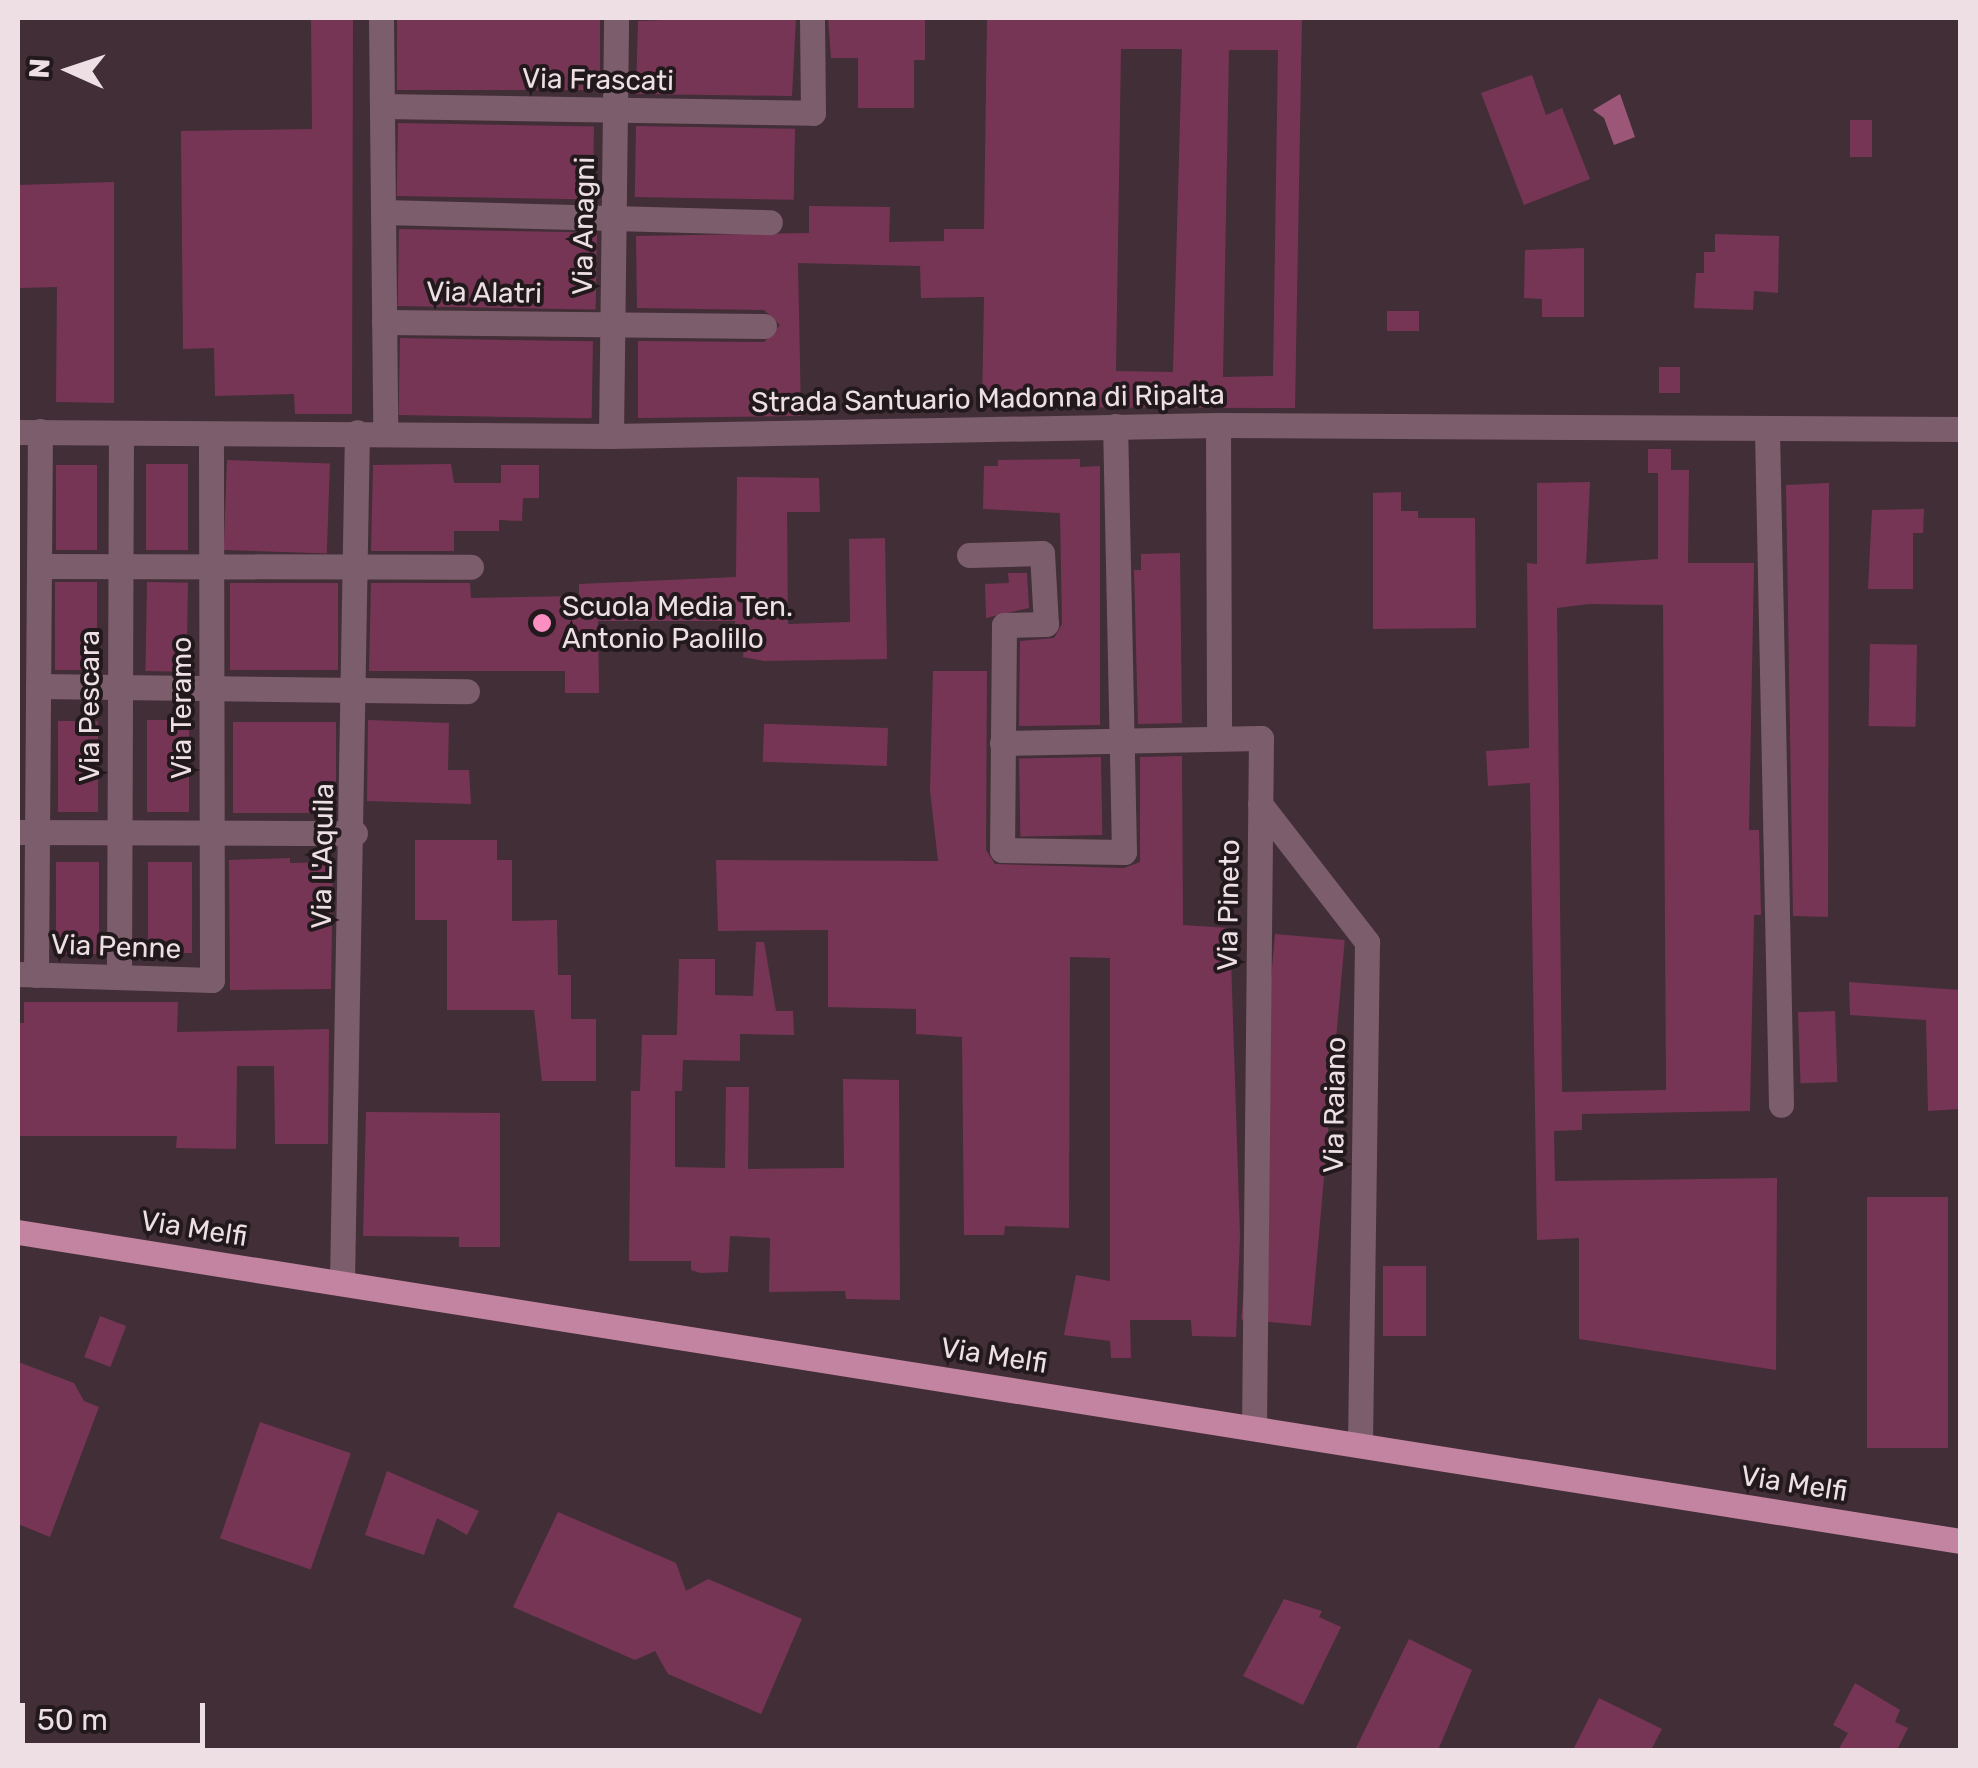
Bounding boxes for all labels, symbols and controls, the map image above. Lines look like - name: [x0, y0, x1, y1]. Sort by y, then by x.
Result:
- north arrow: [20, 20, 120, 120]
- text: N: [23, 57, 57, 79]
- street label: Via Frascati: [522, 62, 674, 98]
- street label: Via Anagni: [566, 156, 602, 296]
- street label: Via Alatri: [425, 275, 543, 311]
- street label: Strada Santuario Madonna di Ripalta: [751, 378, 1225, 420]
- place label: Scuola Media Ten. Antonio Paolillo: [562, 590, 794, 656]
- marker: Scuola Media Ten. Antonio Paolillo: [531, 612, 553, 634]
- street label: Via Pescara: [73, 630, 107, 782]
- street label: Via Teramo: [165, 636, 199, 780]
- street label: Via L'Aquila: [305, 783, 341, 929]
- street label: Via Pineto: [1211, 839, 1247, 971]
- street label: Via Penne: [50, 928, 182, 966]
- street label: Via Raiano: [1317, 1037, 1353, 1173]
- street label: Via Melfi: [138, 1204, 250, 1254]
- street label: Via Melfi: [938, 1331, 1050, 1381]
- street label: Via Melfi: [1738, 1459, 1850, 1509]
- scale bar: [25, 1683, 210, 1745]
- text: 50 m: [37, 1702, 108, 1738]

